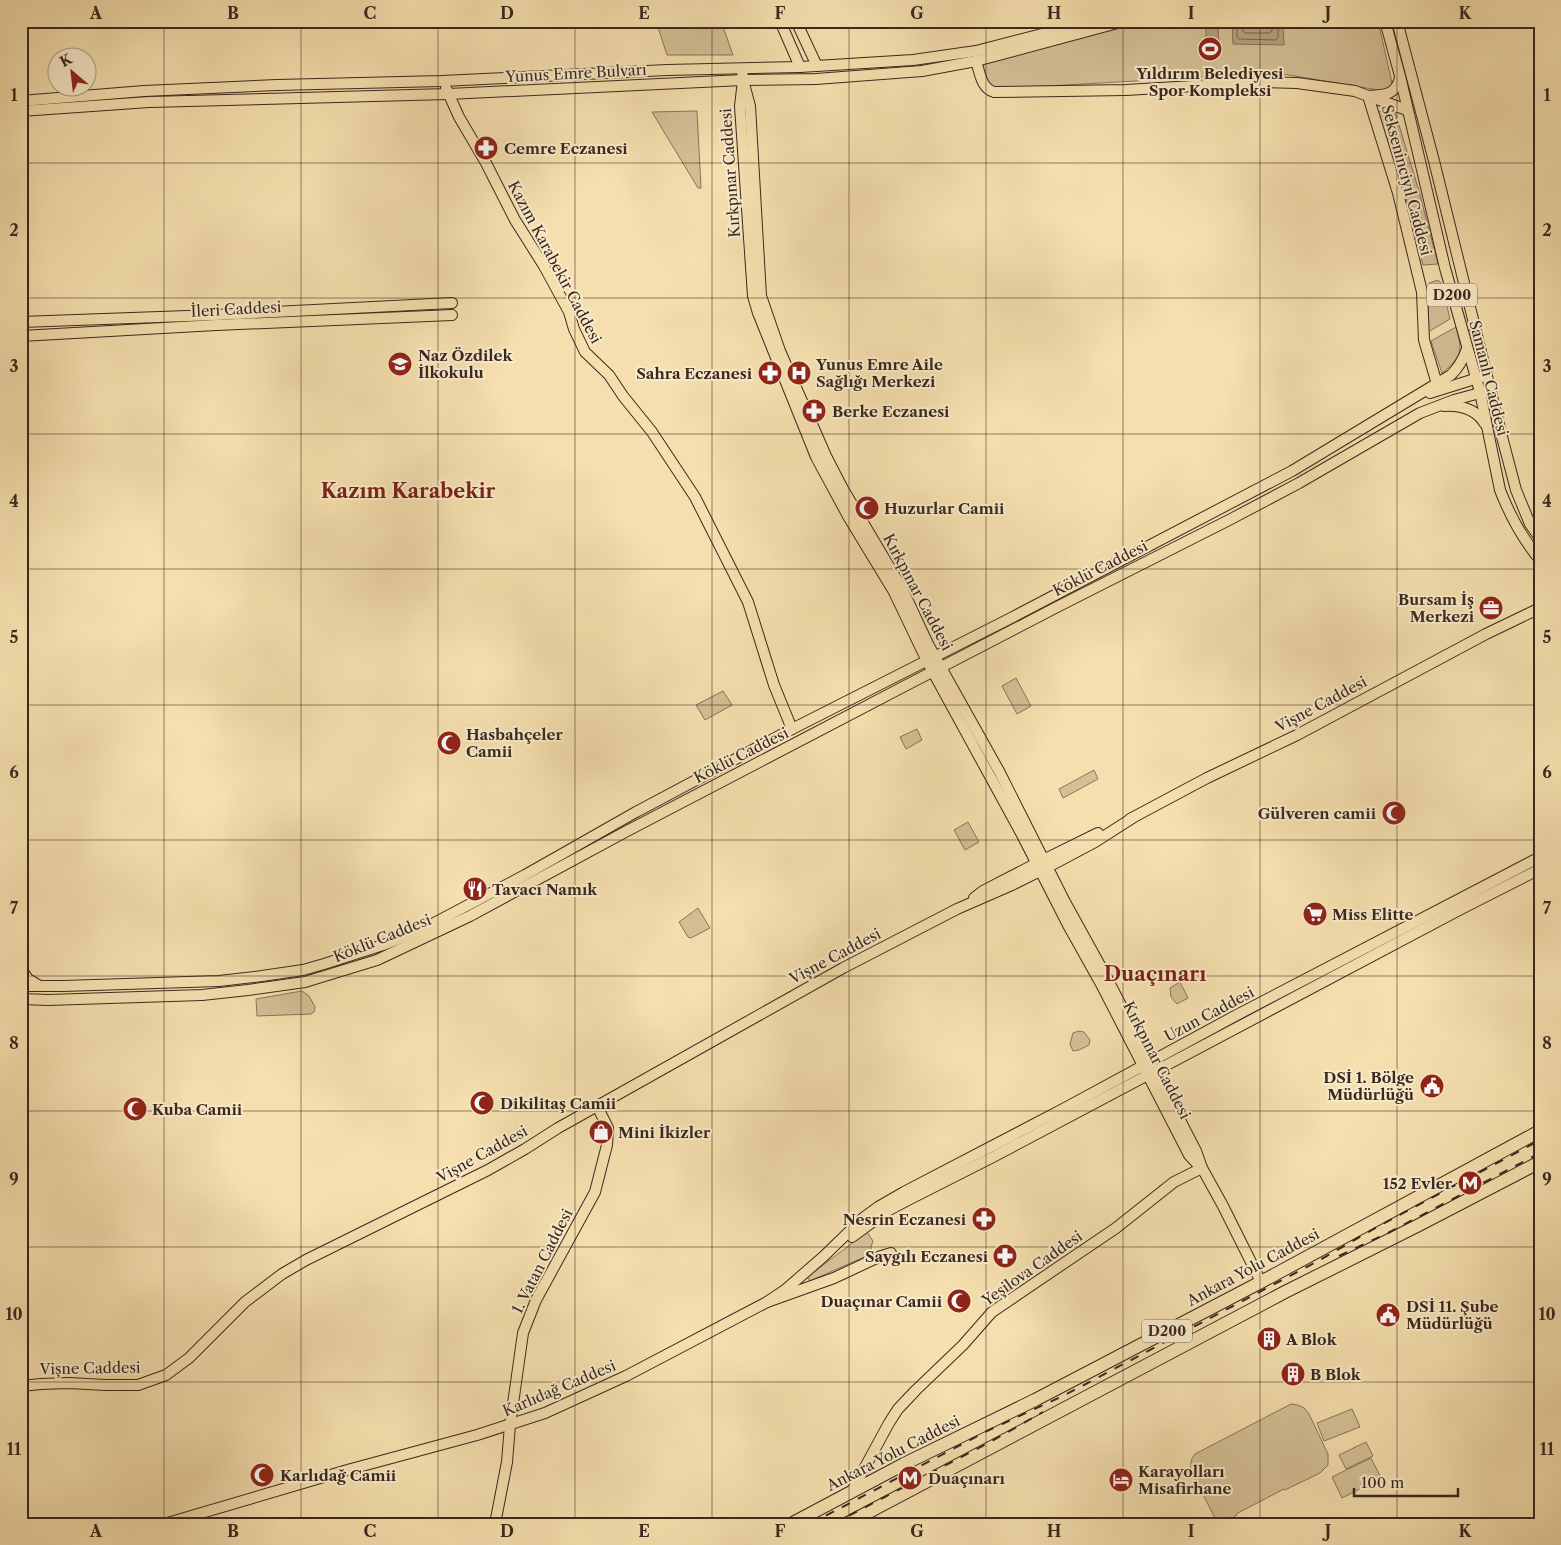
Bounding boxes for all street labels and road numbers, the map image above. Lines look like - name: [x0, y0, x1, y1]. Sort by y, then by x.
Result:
- street label: Yunus Emre Bulvarı: [504, 60, 647, 86]
- street label: Sekseninciyıl Caddesi: [1378, 103, 1436, 258]
- street label: Kırkpınar Caddesi: [716, 107, 744, 238]
- street label: Kazım Karabekir Caddesi: [504, 177, 606, 347]
- road number: D200: [1427, 284, 1477, 306]
- street label: İleri Caddesi: [190, 297, 282, 321]
- street label: Samanlı Caddesi: [1465, 318, 1513, 438]
- street label: Kırkpınar Caddesi: [879, 530, 957, 654]
- street label: Köklü Caddesi: [1049, 536, 1151, 600]
- street label: Vişne Caddesi: [1271, 672, 1370, 737]
- street label: Köklü Caddesi: [690, 723, 792, 787]
- street label: Köklü Caddesi: [330, 910, 434, 966]
- street label: Vişne Caddesi: [785, 924, 884, 989]
- street label: Uzun Caddesi: [1161, 982, 1257, 1046]
- street label: Kırkpınar Caddesi: [1119, 998, 1195, 1122]
- street label: Vişne Caddesi: [432, 1121, 531, 1187]
- street label: 1. Vatan Caddesi: [507, 1205, 577, 1316]
- street label: Ankara Yolu Caddesi: [1183, 1224, 1323, 1310]
- street label: Yeşilova Caddesi: [977, 1226, 1086, 1310]
- road number: D200: [1142, 1320, 1192, 1342]
- street label: Karlıdağ Caddesi: [500, 1355, 619, 1420]
- street label: Vişne Caddesi: [38, 1358, 141, 1378]
- street label: Ankara Yolu Caddesi: [822, 1411, 963, 1495]

